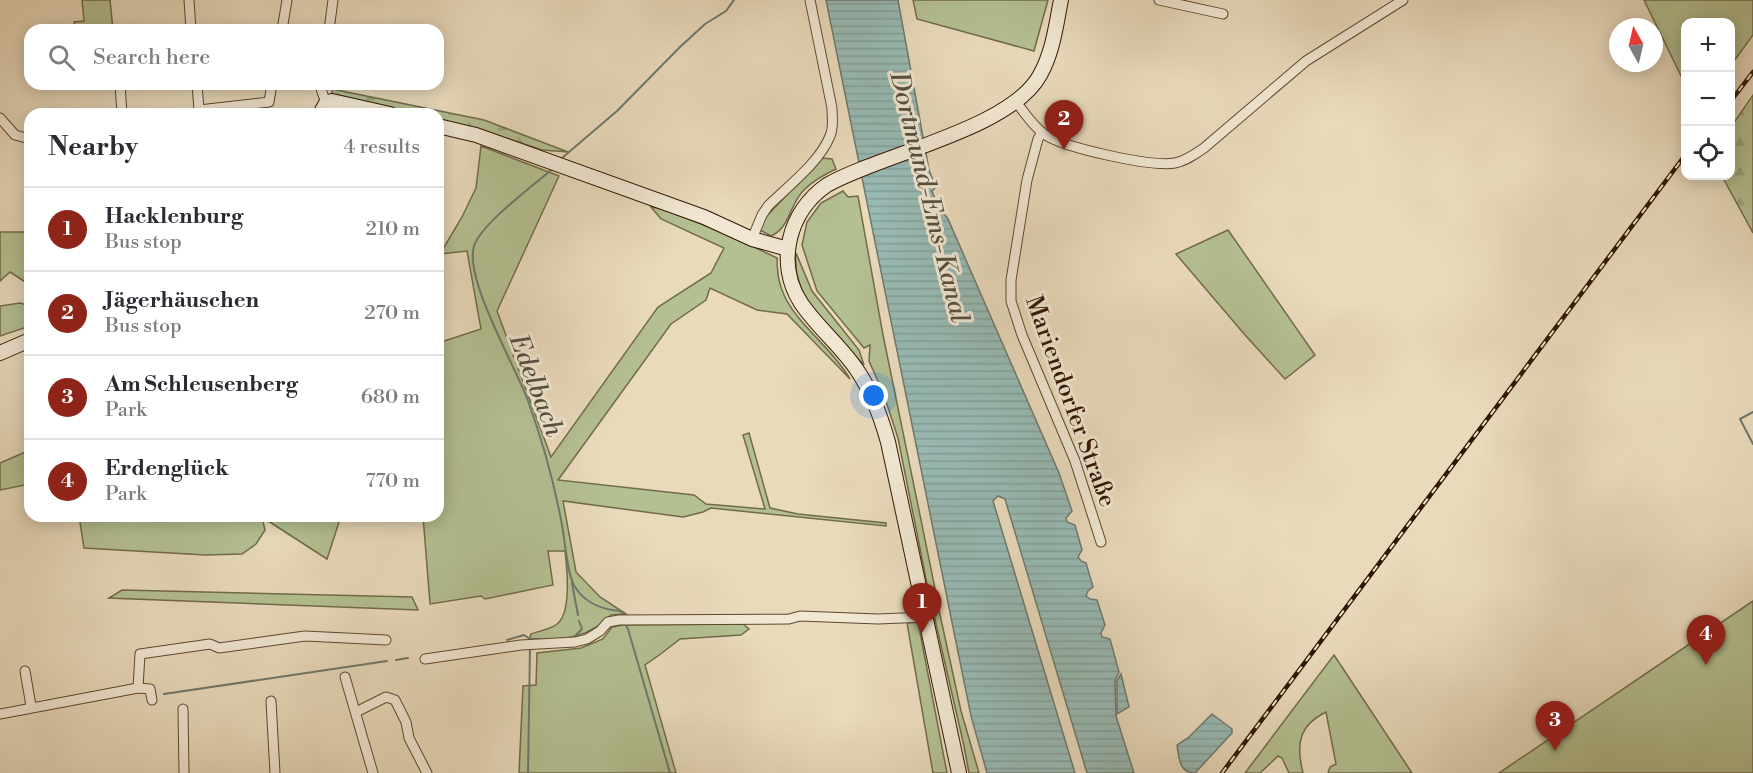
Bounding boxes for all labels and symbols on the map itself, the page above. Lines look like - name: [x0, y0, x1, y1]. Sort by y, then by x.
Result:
- north arrow: [1609, 18, 1663, 72]
- water label: Dortmund-Ems-Kanal: [882, 68, 976, 327]
- pin: 2: [1044, 100, 1084, 150]
- street label: Mariendorfer Straße: [1018, 292, 1122, 511]
- water label: Edelbach: [502, 329, 570, 441]
- your location: [859, 381, 888, 410]
- pin: 1: [902, 584, 942, 633]
- pin: 4: [1686, 616, 1726, 665]
- pin: 3: [1536, 702, 1574, 751]

